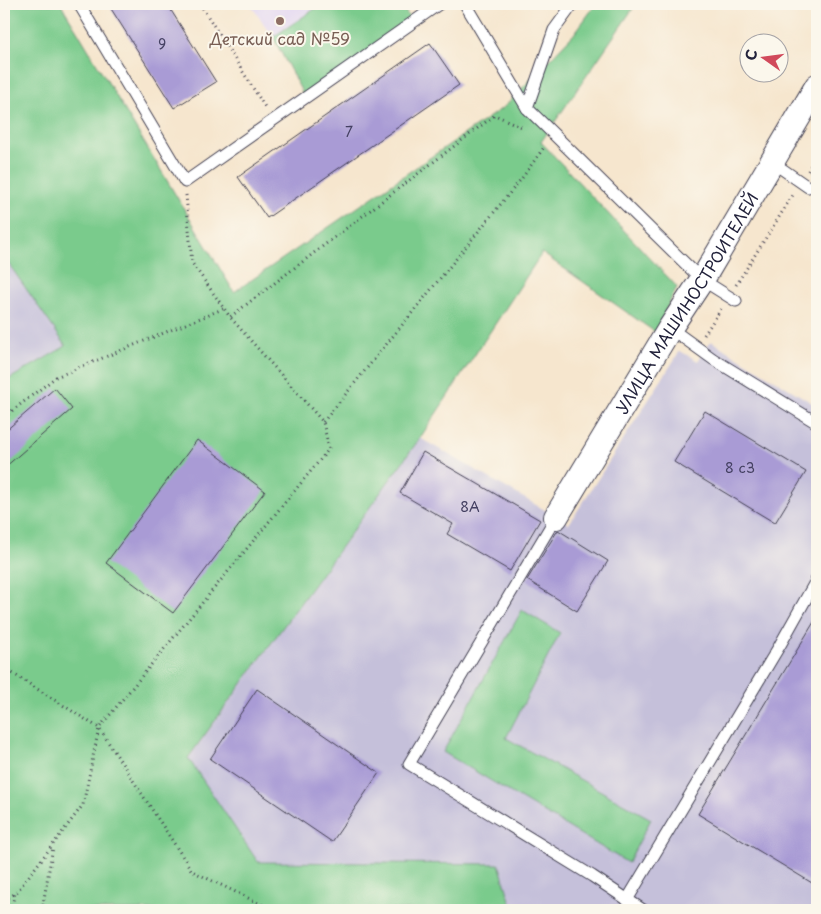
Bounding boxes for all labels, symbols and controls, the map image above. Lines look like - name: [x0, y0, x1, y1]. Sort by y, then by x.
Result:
- marker: Детский сад №59: [274, 15, 286, 27]
- place label: Детский сад №59: [209, 26, 350, 50]
- north arrow: [738, 32, 788, 82]
- house number: 9: [158, 33, 166, 54]
- text: С: [739, 47, 762, 62]
- house number: 7: [345, 121, 353, 142]
- street label: УЛИЦА МАШИНОСТРОИТЕЛЕЙ: [609, 188, 764, 418]
- house number: 8 с3: [725, 457, 755, 478]
- house number: 8А: [460, 496, 480, 517]

